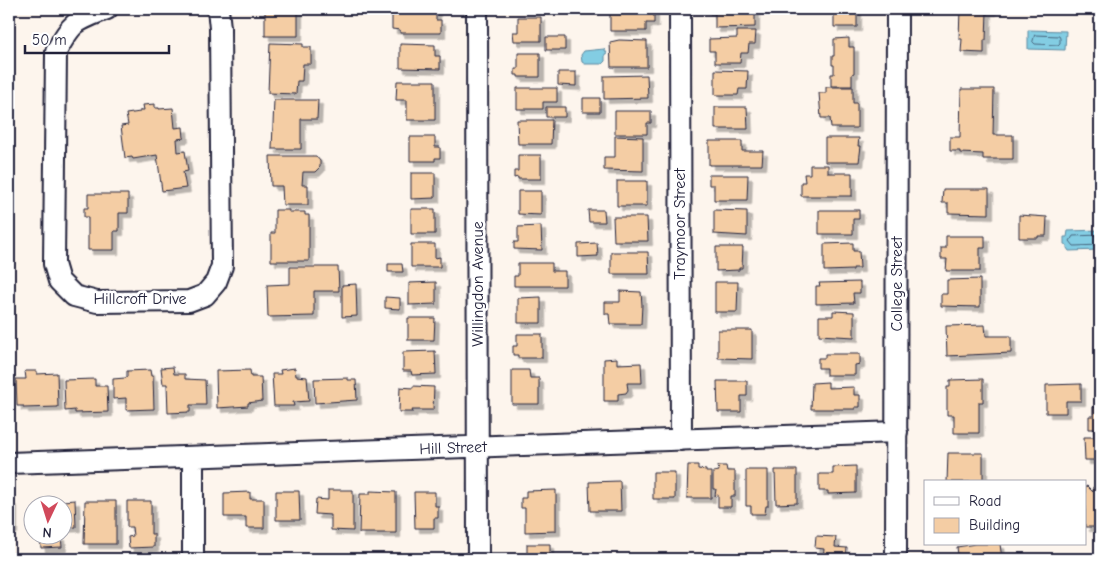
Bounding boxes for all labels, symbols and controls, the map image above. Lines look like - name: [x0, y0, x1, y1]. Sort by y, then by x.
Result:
- scale bar: [25, 22, 169, 54]
- text: 50 m: [32, 31, 67, 49]
- street label: Traymoor Street: [671, 168, 689, 280]
- street label: Willingdon Avenue: [469, 221, 487, 347]
- street label: College Street: [888, 236, 906, 332]
- street label: Hillcroft Drive: [93, 290, 187, 308]
- street label: Hill Street: [419, 438, 488, 458]
- legend: [924, 480, 1086, 546]
- text: Road: [969, 492, 1001, 510]
- north arrow: [22, 496, 72, 546]
- text: Building: [969, 516, 1020, 534]
- text: N: [42, 524, 52, 541]

